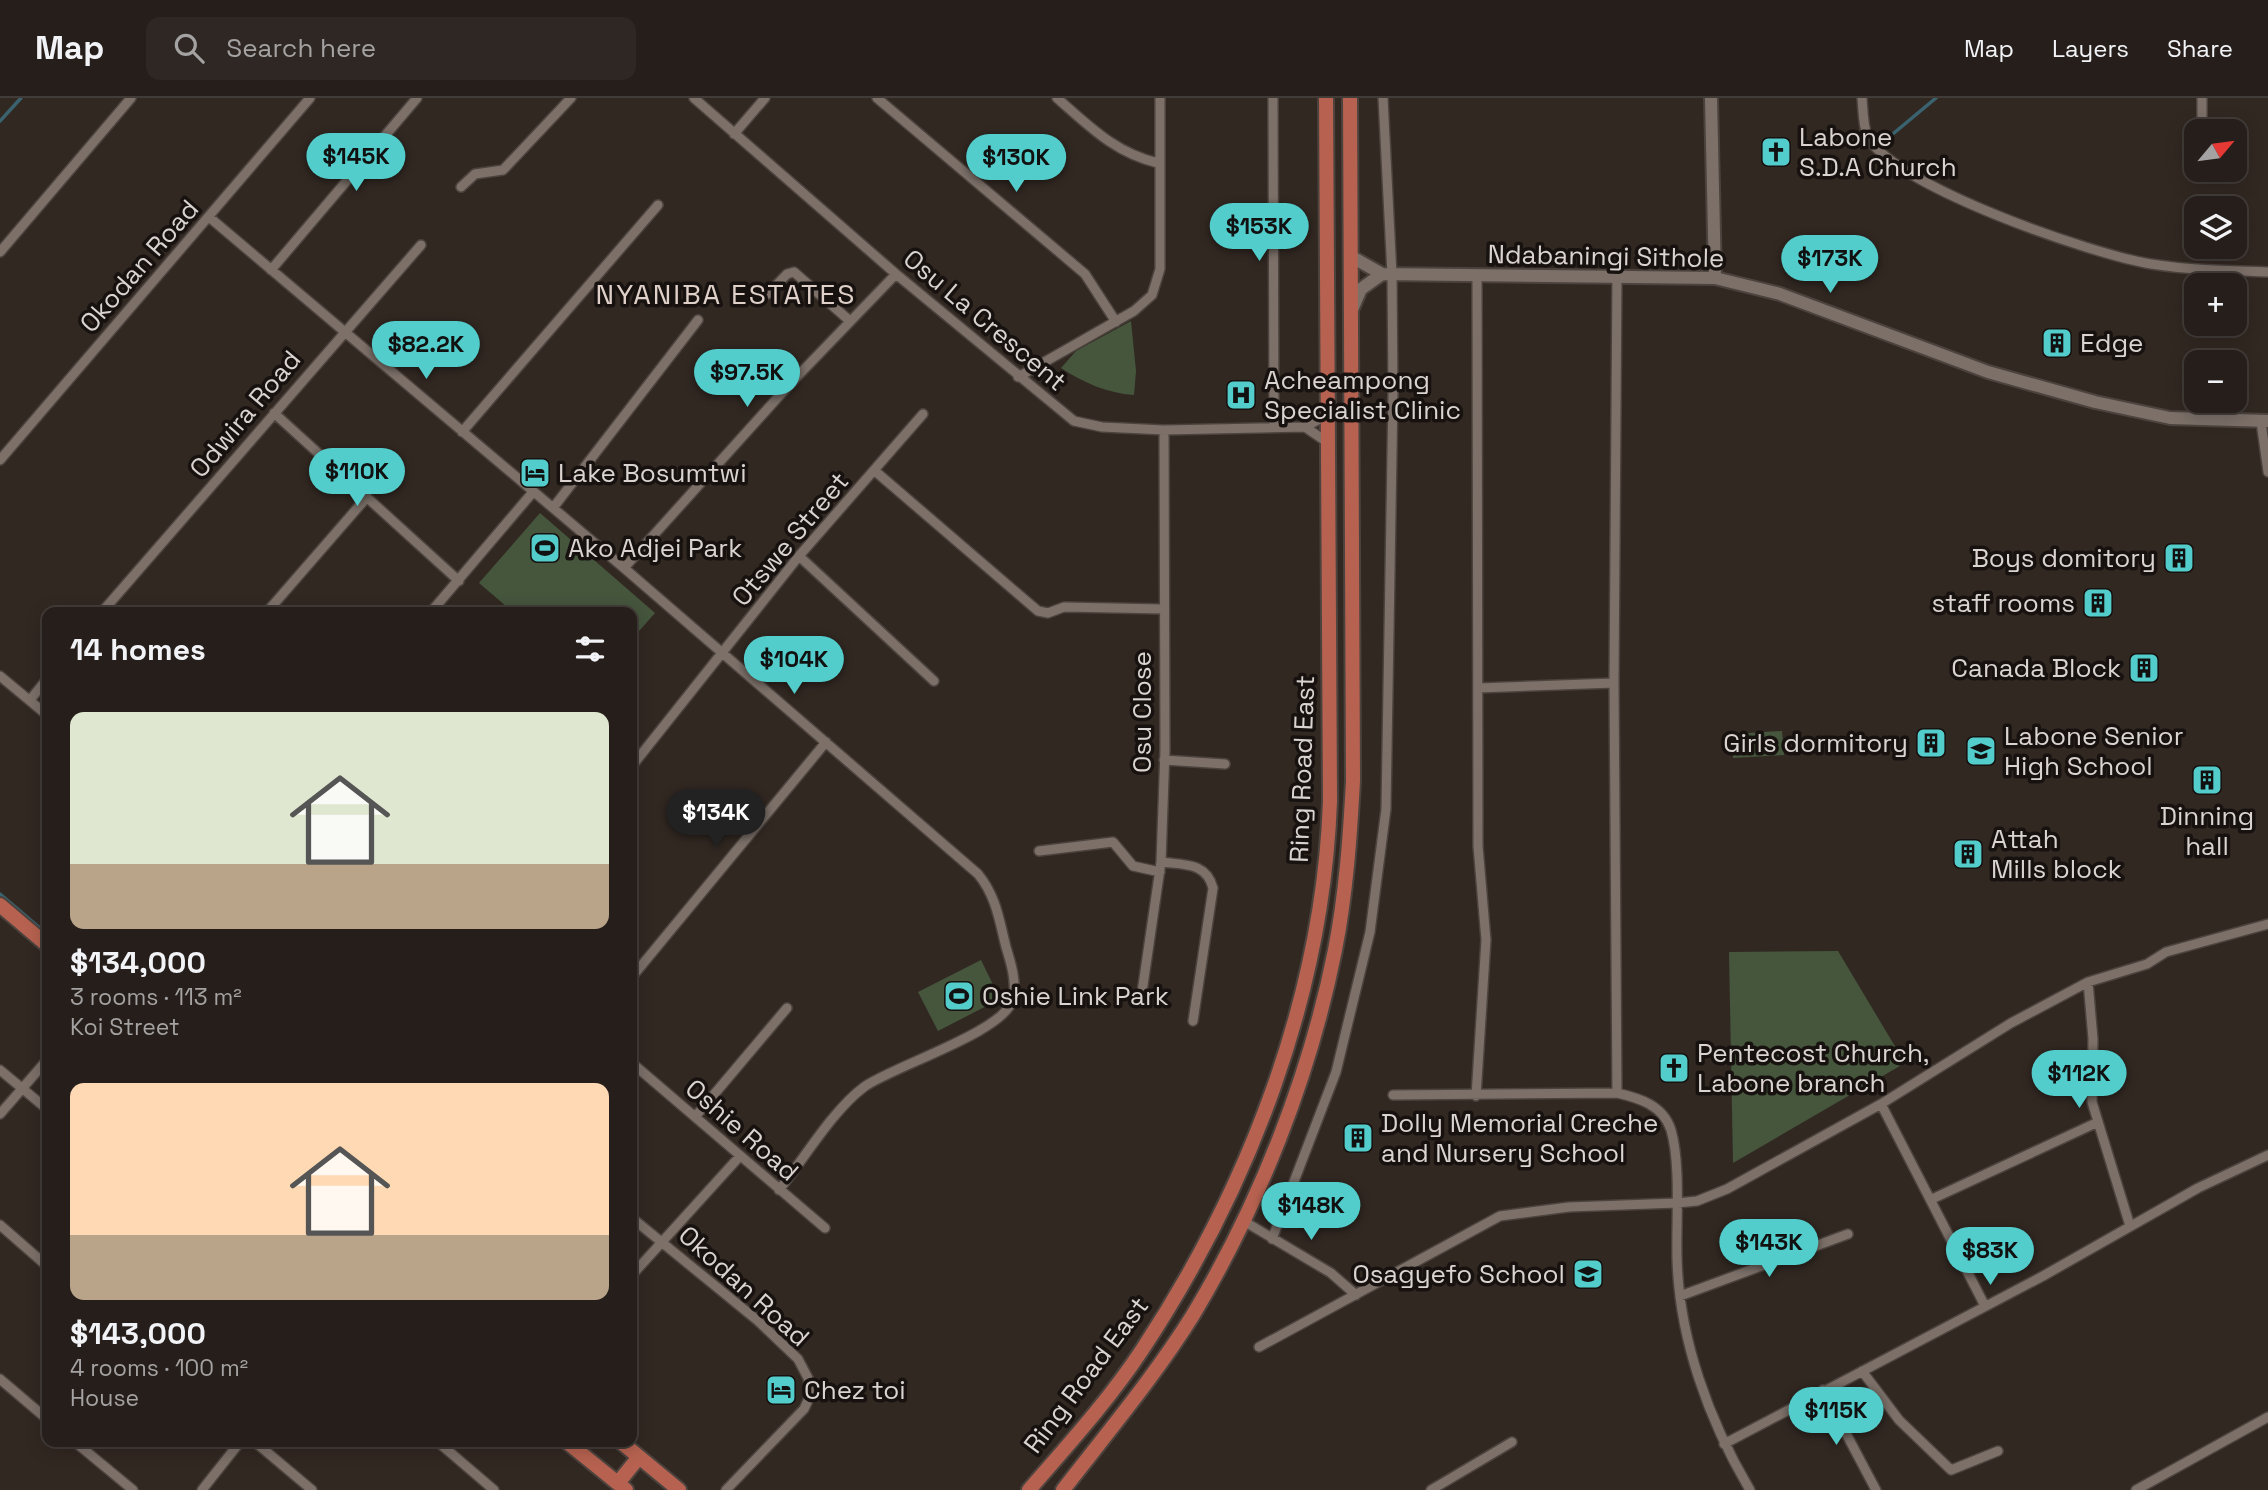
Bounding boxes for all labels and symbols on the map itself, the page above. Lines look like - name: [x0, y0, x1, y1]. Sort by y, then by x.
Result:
- north arrow: [2184, 119, 2247, 182]
- place label: Labone S.D.A Church: [1799, 120, 1957, 184]
- pin: $145K: [307, 134, 405, 193]
- pin: $130K: [967, 134, 1065, 194]
- church icon: Labone S.D.A Church: [1759, 135, 1793, 169]
- street label: Okodan Road: [72, 193, 206, 339]
- pin: $153K: [1210, 204, 1308, 263]
- pin: $173K: [1781, 236, 1879, 295]
- street label: Ndabaningi Sithole: [1487, 237, 1725, 275]
- street label: Osu La Crescent: [896, 242, 1074, 398]
- district label: NYANIBA ESTATES: [596, 276, 856, 312]
- pin: $82.2K: [369, 322, 483, 381]
- building icon: Edge: [2040, 326, 2074, 360]
- place label: Edge: [2080, 326, 2143, 360]
- street label: Odwira Road: [182, 343, 308, 485]
- pin: $97.5K: [690, 350, 804, 409]
- place label: Acheampong Specialist Clinic: [1264, 363, 1461, 427]
- hospital icon: Acheampong Specialist Clinic: [1224, 378, 1258, 412]
- pin: $110K: [308, 448, 406, 508]
- hotel icon: Lake Bosumtwi: [518, 456, 552, 490]
- place label: Lake Bosumtwi: [558, 456, 747, 490]
- street label: Otswe Street: [724, 465, 856, 613]
- sports icon: Ako Adjei Park: [528, 531, 562, 565]
- place label: Ako Adjei Park: [568, 531, 742, 565]
- place label: Boys domitory: [1972, 541, 2156, 575]
- building icon: Boys domitory: [2162, 541, 2196, 575]
- place label: staff rooms: [1932, 586, 2075, 620]
- building icon: staff rooms: [2081, 586, 2115, 620]
- pin: $104K: [745, 636, 843, 696]
- street label: Osu Close: [1125, 651, 1159, 773]
- place label: Canada Block: [1951, 651, 2121, 685]
- building icon: Canada Block: [2127, 651, 2161, 685]
- street label: Ring Road East: [1282, 675, 1322, 863]
- place label: Labone Senior High School: [2004, 719, 2183, 783]
- place label: Girls dormitory: [1723, 726, 1908, 760]
- building icon: Girls dormitory: [1914, 726, 1948, 760]
- school or university icon: Labone Senior High School: [1964, 734, 1998, 768]
- building icon: Dinning hall: [2190, 763, 2224, 797]
- pin: $134K: [667, 790, 765, 849]
- place label: Dinning hall: [2160, 799, 2254, 863]
- place label: Attah Mills block: [1991, 822, 2122, 886]
- building icon: Attah Mills block: [1951, 837, 1985, 871]
- sports icon: Oshie Link Park: [942, 979, 976, 1013]
- place label: Oshie Link Park: [982, 979, 1169, 1013]
- place label: Pentecost Church, Labone branch: [1697, 1036, 1929, 1100]
- church icon: Pentecost Church, Labone branch: [1657, 1051, 1691, 1085]
- pin: $112K: [2030, 1051, 2128, 1110]
- street label: Oshie Road: [678, 1071, 806, 1189]
- place label: Dolly Memorial Creche and Nursery School: [1381, 1106, 1658, 1170]
- building icon: Dolly Memorial Creche and Nursery School: [1341, 1121, 1375, 1155]
- pin: $148K: [1262, 1182, 1360, 1242]
- street label: Okodan Road: [671, 1218, 817, 1354]
- pin: $143K: [1720, 1220, 1818, 1279]
- pin: $83K: [1949, 1228, 2031, 1287]
- place label: Osagyefo School: [1352, 1257, 1565, 1291]
- school or university icon: Osagyefo School: [1571, 1257, 1605, 1291]
- street label: Ring Road East: [1016, 1290, 1156, 1460]
- hotel icon: Chez toi: [764, 1373, 798, 1407]
- place label: Chez toi: [804, 1373, 906, 1407]
- pin: $115K: [1787, 1388, 1885, 1447]

